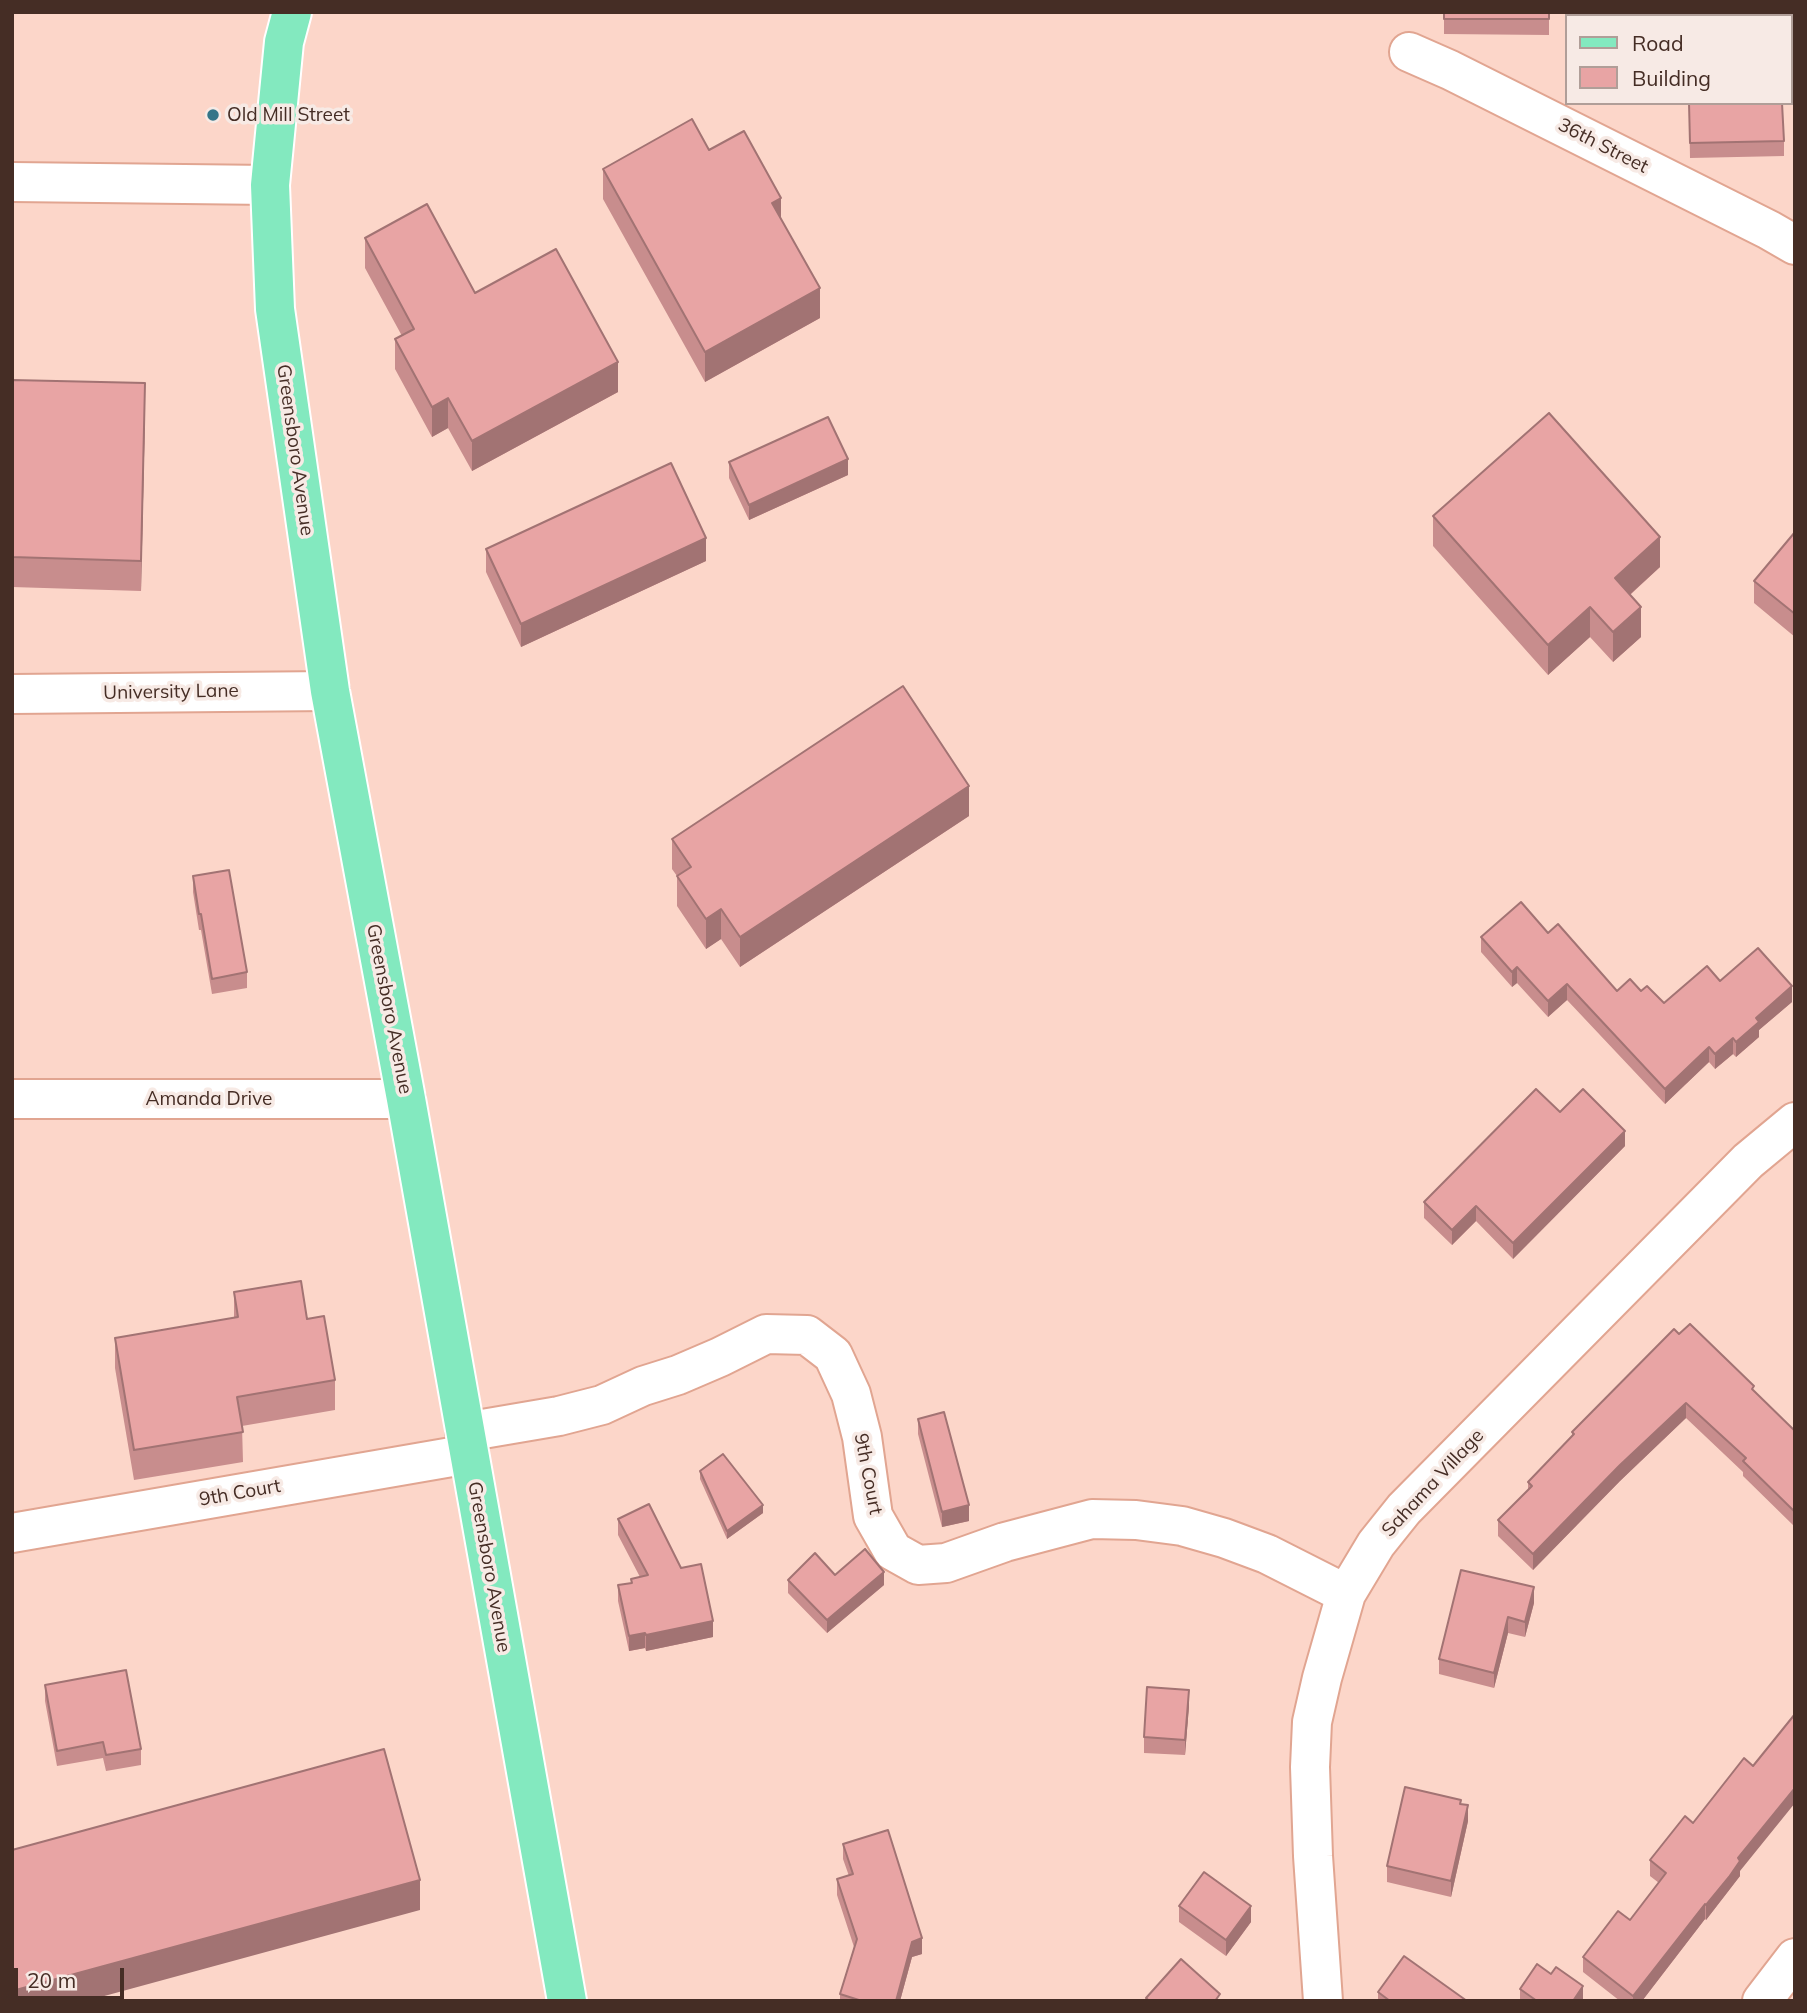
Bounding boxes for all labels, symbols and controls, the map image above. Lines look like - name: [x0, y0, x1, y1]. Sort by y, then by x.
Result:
- legend: [1566, 14, 1793, 105]
- text: Road: [1632, 30, 1683, 56]
- text: Building: [1632, 65, 1711, 91]
- place label: Old Mill Street: [227, 104, 350, 126]
- marker: Old Mill Street: [205, 107, 221, 123]
- street label: 36th Street: [1554, 114, 1652, 178]
- street label: Greensboro Avenue: [272, 363, 318, 537]
- street label: University Lane: [103, 679, 239, 705]
- street label: Greensboro Avenue: [361, 922, 417, 1096]
- street label: Amanda Drive: [146, 1088, 272, 1110]
- street label: Sahama Village: [1377, 1424, 1489, 1542]
- street label: 9th Court: [849, 1431, 887, 1517]
- street label: 9th Court: [197, 1475, 283, 1511]
- street label: Greensboro Avenue: [463, 1480, 515, 1654]
- scale bar: [18, 1954, 128, 1998]
- text: 20 m: [27, 1967, 76, 1993]

